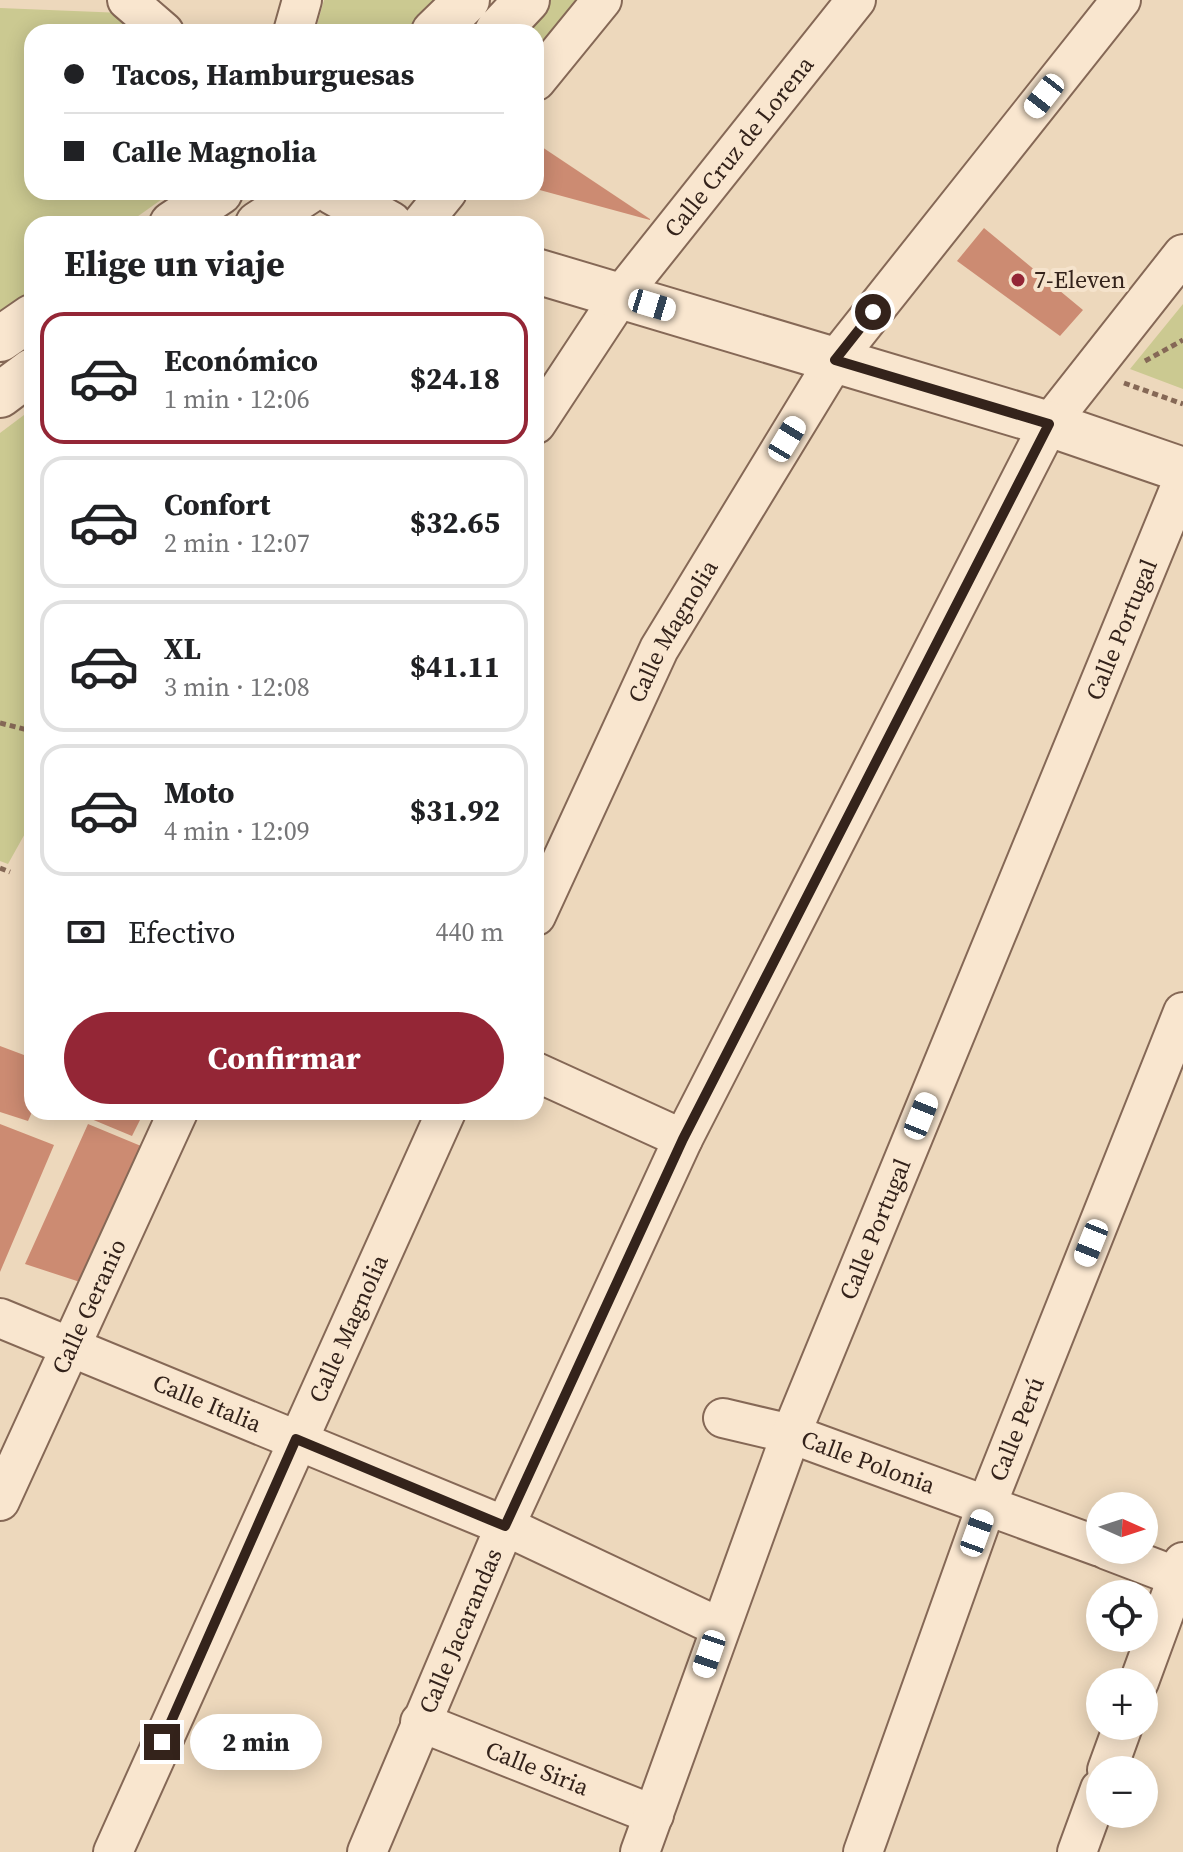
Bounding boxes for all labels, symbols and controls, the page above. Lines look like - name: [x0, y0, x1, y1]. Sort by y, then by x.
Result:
- street label: Calle Cruz de Lorena: [656, 48, 822, 244]
- text: Tacos, Hamburguesas: [112, 54, 414, 95]
- car: [1020, 70, 1068, 122]
- text: Calle Magnolia: [112, 131, 317, 172]
- text: Elige un viaje: [64, 239, 285, 288]
- place label: 7-Eleven: [1034, 263, 1126, 296]
- marker: 7-Eleven: [1009, 271, 1027, 289]
- car: [626, 287, 678, 323]
- route start: [855, 294, 891, 330]
- text: Económico: [164, 340, 318, 381]
- icon: car: [68, 342, 140, 414]
- text: $24.18: [410, 358, 500, 399]
- text: 1 min · 12:06: [164, 381, 310, 417]
- car: [764, 412, 810, 466]
- text: Confort: [164, 484, 270, 525]
- icon: car: [68, 486, 140, 558]
- text: $32.65: [410, 502, 500, 543]
- text: 2 min · 12:07: [164, 525, 310, 561]
- street label: Calle Magnolia: [619, 553, 726, 708]
- street label: Calle Portugal: [1077, 554, 1165, 705]
- text: XL: [164, 628, 201, 669]
- icon: car: [68, 630, 140, 702]
- text: $41.11: [410, 646, 500, 687]
- text: 3 min · 12:08: [164, 669, 310, 705]
- text: Moto: [164, 772, 235, 813]
- icon: car: [68, 774, 140, 846]
- text: $31.92: [410, 790, 500, 831]
- text: 4 min · 12:09: [164, 813, 310, 849]
- icon: cash: [64, 910, 108, 954]
- text: Efectivo: [128, 912, 235, 953]
- text: 440 m: [436, 914, 504, 950]
- button: Confirmar: [64, 1012, 504, 1104]
- car: [901, 1089, 941, 1143]
- street label: Calle Portugal: [831, 1153, 918, 1304]
- car: [1071, 1216, 1111, 1270]
- street label: Calle Geranio: [43, 1233, 134, 1379]
- street label: Calle Magnolia: [300, 1248, 396, 1408]
- street label: Calle Italia: [148, 1366, 267, 1440]
- street label: Calle Perú: [981, 1372, 1052, 1486]
- street label: Calle Polonia: [797, 1422, 941, 1502]
- north arrow: [1086, 1492, 1158, 1564]
- map controls: [1086, 1492, 1158, 1828]
- car: [958, 1506, 996, 1560]
- street label: Calle Jacarandas: [411, 1543, 510, 1718]
- button: locate: [1086, 1580, 1158, 1652]
- car: [690, 1627, 728, 1681]
- button: +: [1086, 1668, 1158, 1740]
- callout: 2 min: [190, 1714, 322, 1770]
- route end: [144, 1724, 180, 1760]
- text: 2 min: [222, 1724, 290, 1760]
- street label: Calle Siria: [481, 1733, 595, 1804]
- button: −: [1086, 1756, 1158, 1828]

